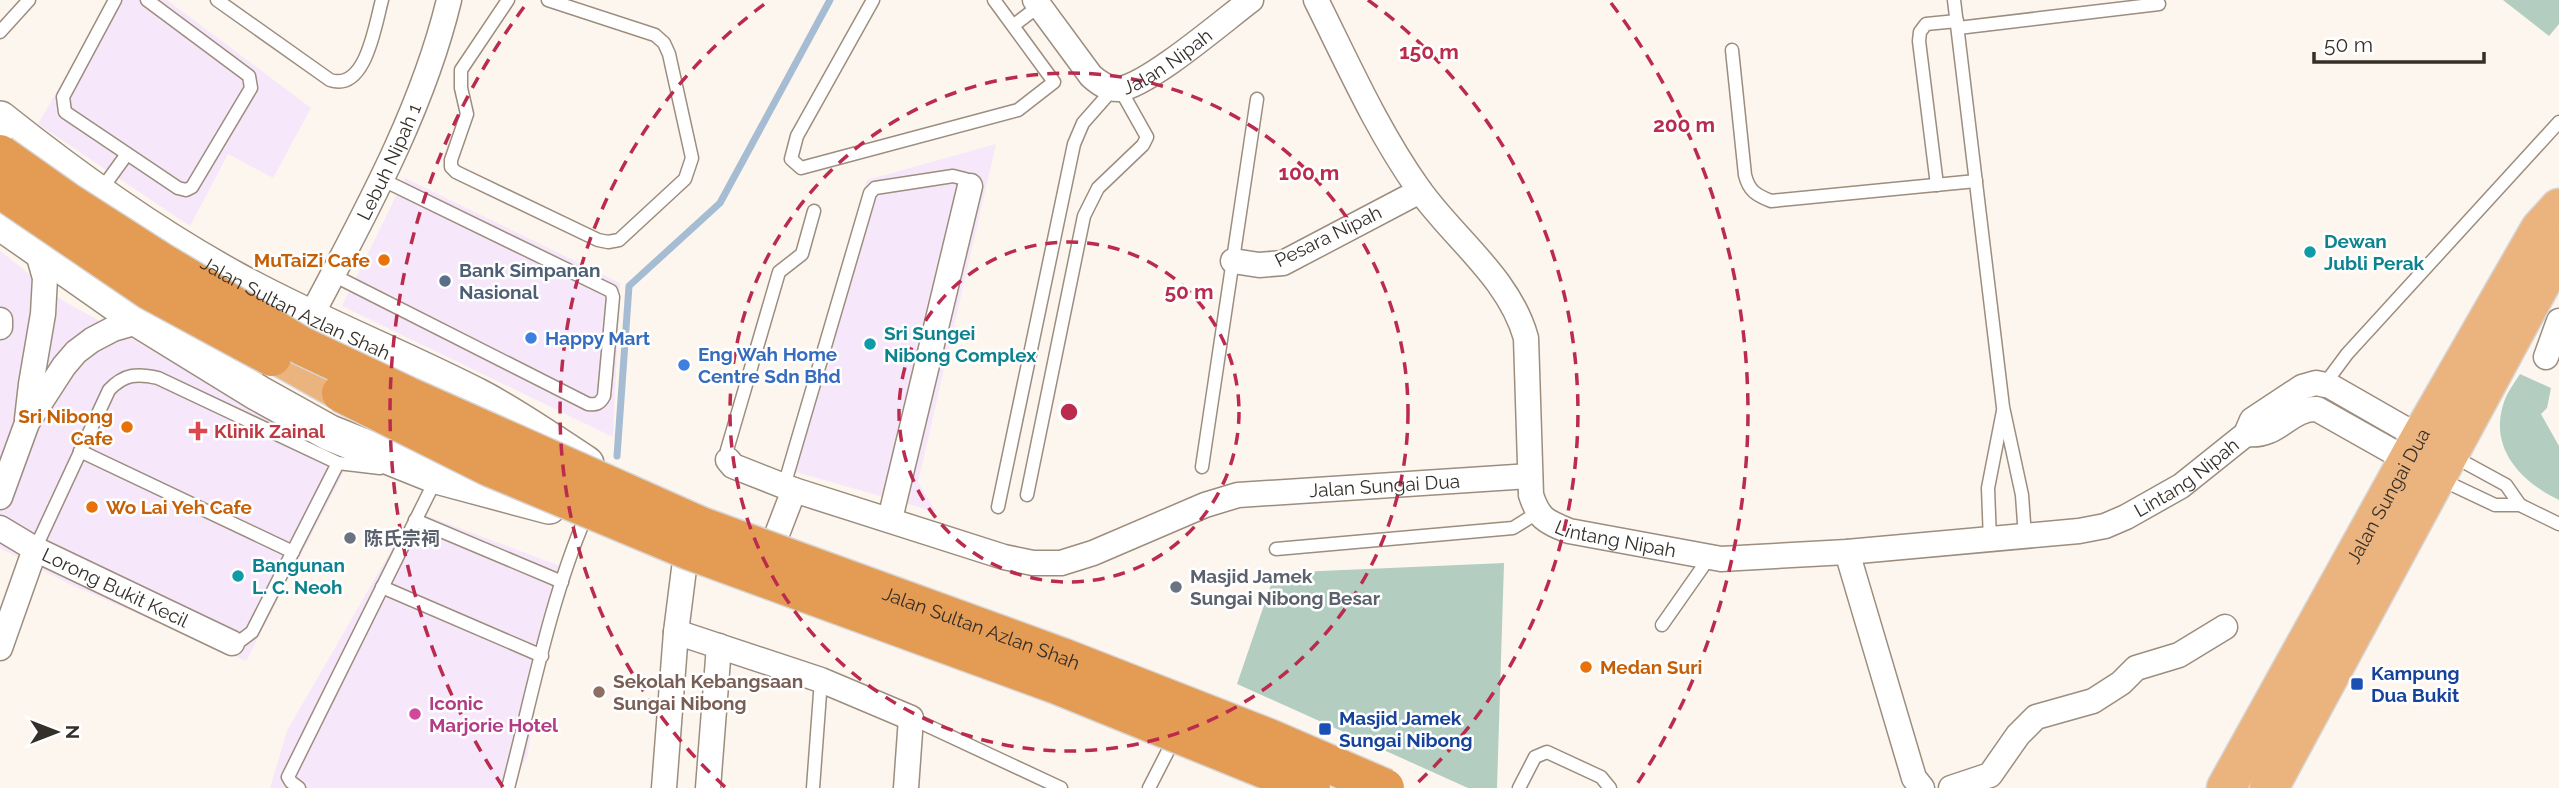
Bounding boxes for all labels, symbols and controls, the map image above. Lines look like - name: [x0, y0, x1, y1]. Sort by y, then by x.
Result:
- scale bar: [2314, 21, 2484, 65]
- street label: Jalan Nipah: [1120, 24, 1216, 99]
- text: 50 m: [2324, 32, 2373, 57]
- text: 150 m: [1399, 39, 1459, 64]
- street label: Lebuh Nipah 1: [352, 100, 425, 224]
- text: 200 m: [1653, 112, 1715, 137]
- text: 100 m: [1279, 160, 1339, 185]
- street label: Pesara Nipah: [1271, 201, 1385, 271]
- place label: Dewan Jubli Perak: [2324, 230, 2425, 274]
- marker: Dewan Jubli Perak: [2302, 244, 2318, 260]
- place label: MuTaiZi Cafe: [254, 249, 370, 271]
- street label: Jalan Sultan Azlan Shah: [197, 252, 394, 364]
- marker: MuTaiZi Cafe: [376, 252, 392, 268]
- place label: Bank Simpanan Nasional: [459, 259, 600, 303]
- marker: Bank Simpanan Nasional: [437, 273, 453, 289]
- text: 50 m: [1164, 279, 1214, 304]
- place label: Sri Sungei Nibong Complex: [884, 322, 1037, 366]
- place label: Happy Mart: [545, 327, 651, 349]
- marker: Happy Mart: [523, 330, 539, 346]
- marker: Sri Sungei Nibong Complex: [862, 336, 878, 352]
- place label: Eng Wah Home Centre Sdn Bhd: [698, 343, 841, 387]
- marker: Eng Wah Home Centre Sdn Bhd: [676, 357, 692, 373]
- centre of rings: [1057, 400, 1081, 424]
- place label: Sri Nibong Cafe: [18, 405, 113, 449]
- marker: Sri Nibong Cafe: [119, 419, 135, 435]
- place label: Klinik Zainal: [214, 420, 326, 442]
- marker: Klinik Zainal: [188, 421, 208, 441]
- street label: Jalan Sungai Dua: [2342, 424, 2434, 567]
- street label: Lintang Nipah: [2130, 433, 2243, 521]
- street label: Jalan Sungai Dua: [1308, 470, 1461, 501]
- place label: Wo Lai Yeh Cafe: [106, 496, 252, 518]
- marker: Wo Lai Yeh Cafe: [84, 499, 100, 515]
- street label: Lintang Nipah: [1552, 515, 1678, 562]
- place label: 陈氏宗祠: [364, 527, 440, 549]
- marker: 陈氏宗祠: [342, 530, 358, 546]
- street label: Lorong Bukit Kecil: [39, 543, 193, 632]
- place label: Bangunan L. C. Neoh: [252, 554, 345, 598]
- place label: Masjid Jamek Sungai Nibong Besar: [1190, 565, 1381, 609]
- marker: Bangunan L. C. Neoh: [230, 568, 246, 584]
- marker: Masjid Jamek Sungai Nibong Besar: [1168, 579, 1184, 595]
- street label: Jalan Sultan Azlan Shah: [880, 582, 1083, 674]
- place label: Medan Suri: [1600, 656, 1702, 678]
- marker: Medan Suri: [1578, 659, 1594, 675]
- place label: Kampung Dua Bukit: [2371, 662, 2460, 706]
- place label: Sekolah Kebangsaan Sungai Nibong: [613, 670, 803, 714]
- marker: Kampung Dua Bukit: [2349, 676, 2365, 692]
- marker: Sekolah Kebangsaan Sungai Nibong: [591, 684, 607, 700]
- place label: Iconic Marjorie Hotel: [429, 692, 559, 736]
- north arrow: [21, 697, 91, 767]
- marker: Iconic Marjorie Hotel: [407, 706, 423, 722]
- place label: Masjid Jamek Sungai Nibong: [1339, 707, 1473, 751]
- marker: Masjid Jamek Sungai Nibong: [1317, 721, 1333, 737]
- text: N: [62, 725, 84, 739]

